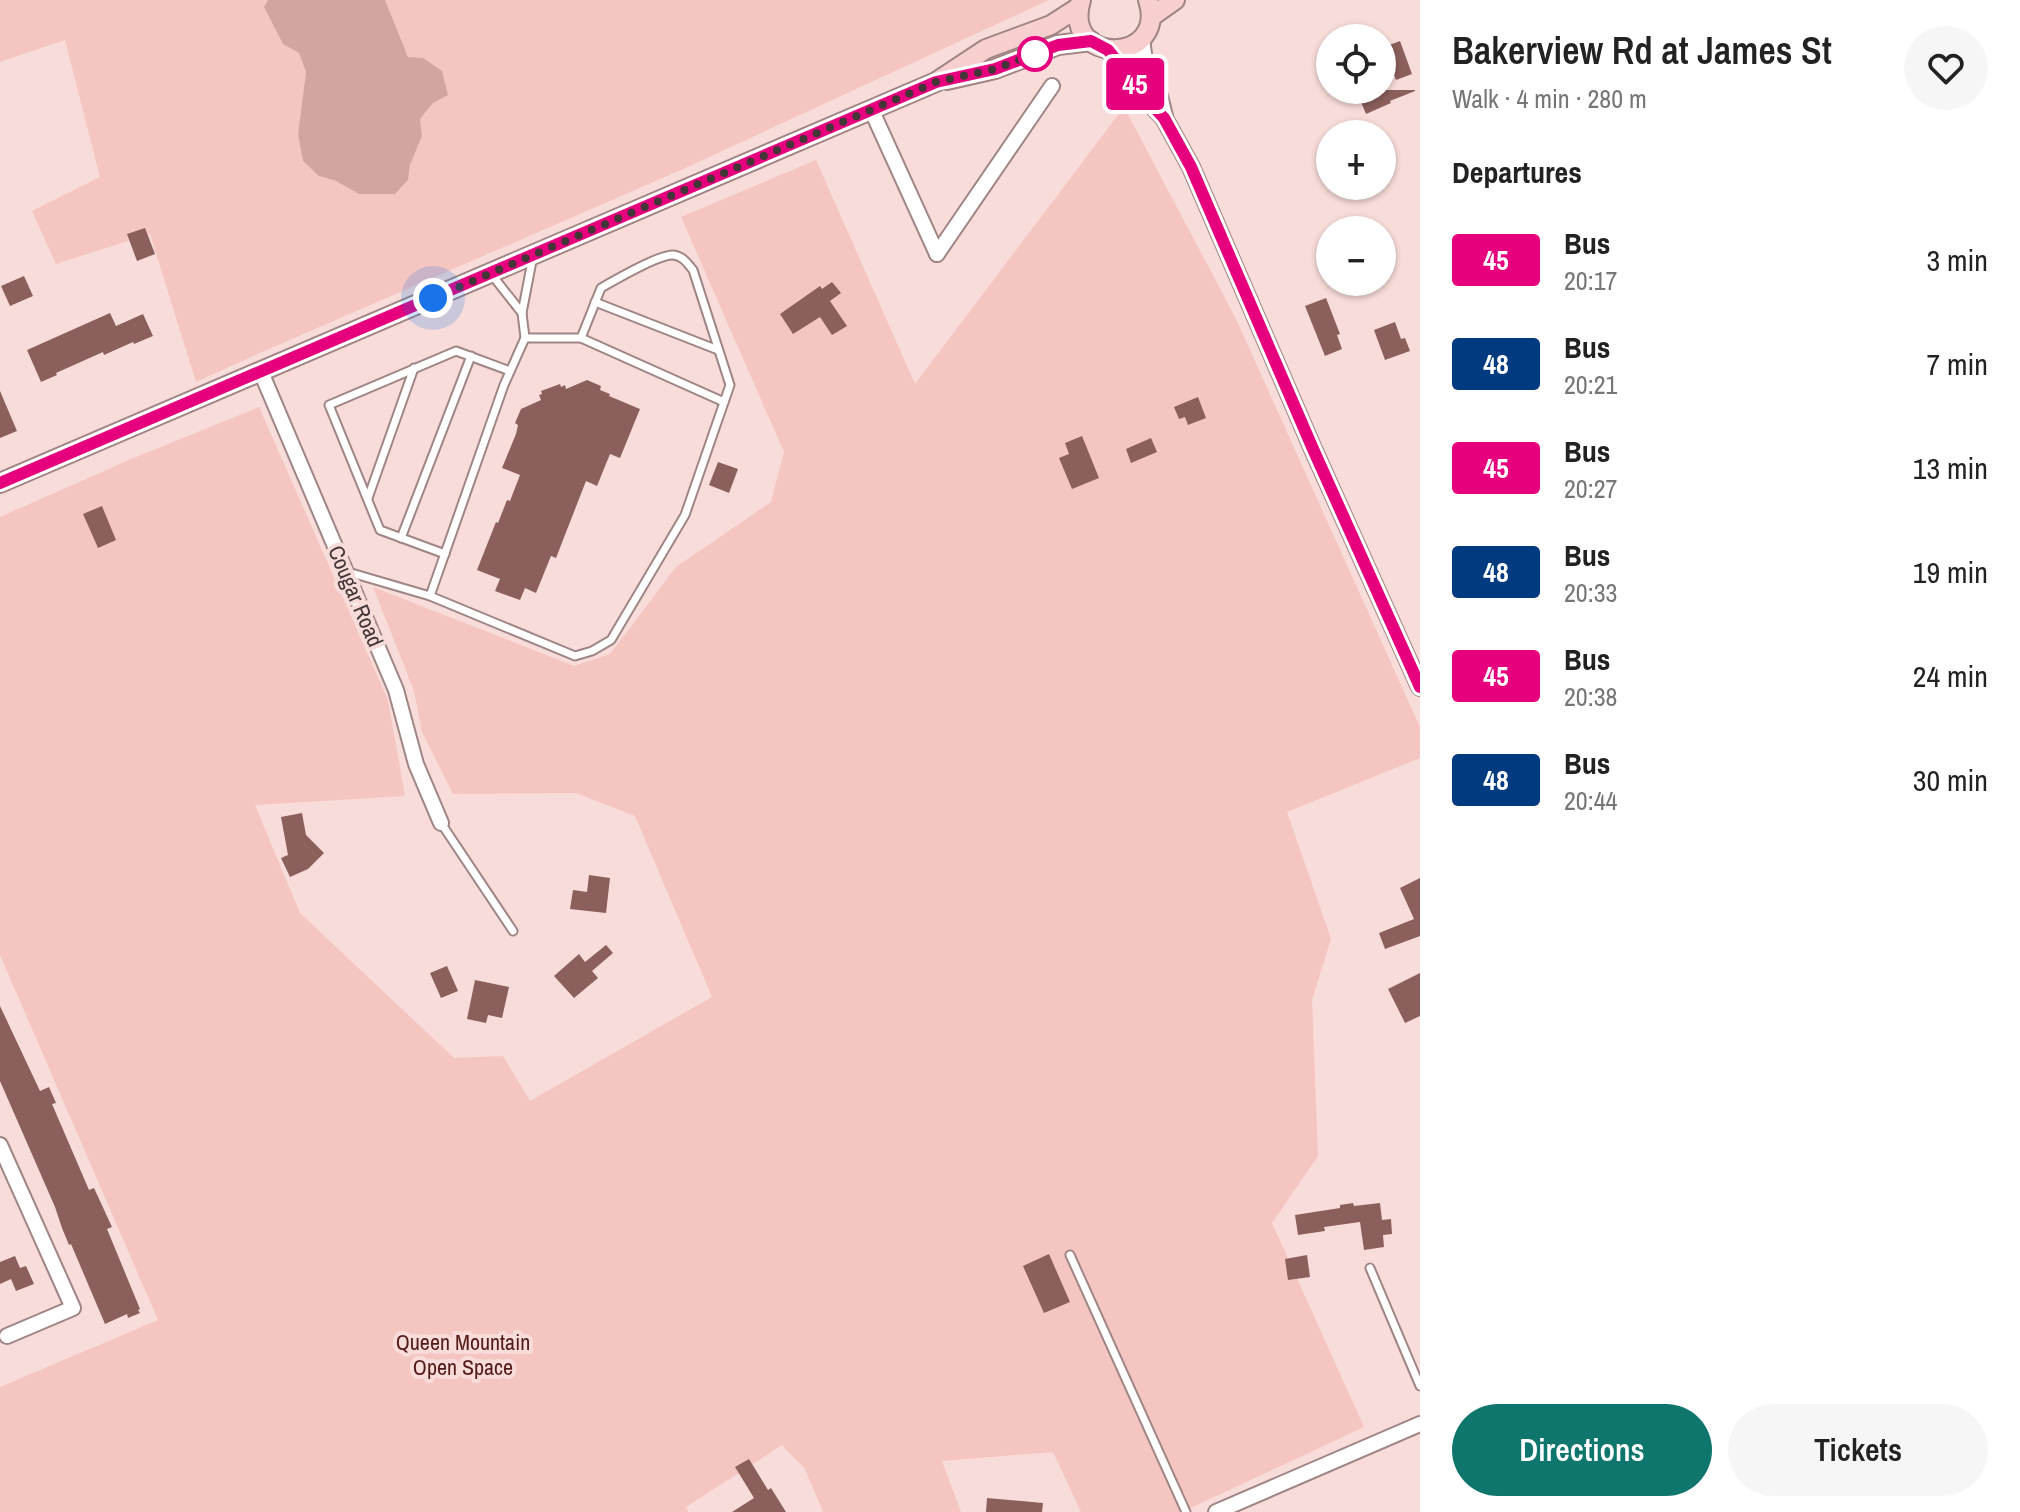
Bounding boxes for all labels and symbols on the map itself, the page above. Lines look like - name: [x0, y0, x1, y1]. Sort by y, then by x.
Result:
- unlabelled marker: [1018, 37, 1052, 71]
- line badge: 45: [1099, 58, 1171, 110]
- your location: [413, 278, 453, 318]
- street label: Cougar Road: [321, 541, 391, 651]
- park label: Queen Mountain Open Space: [396, 1327, 530, 1382]

